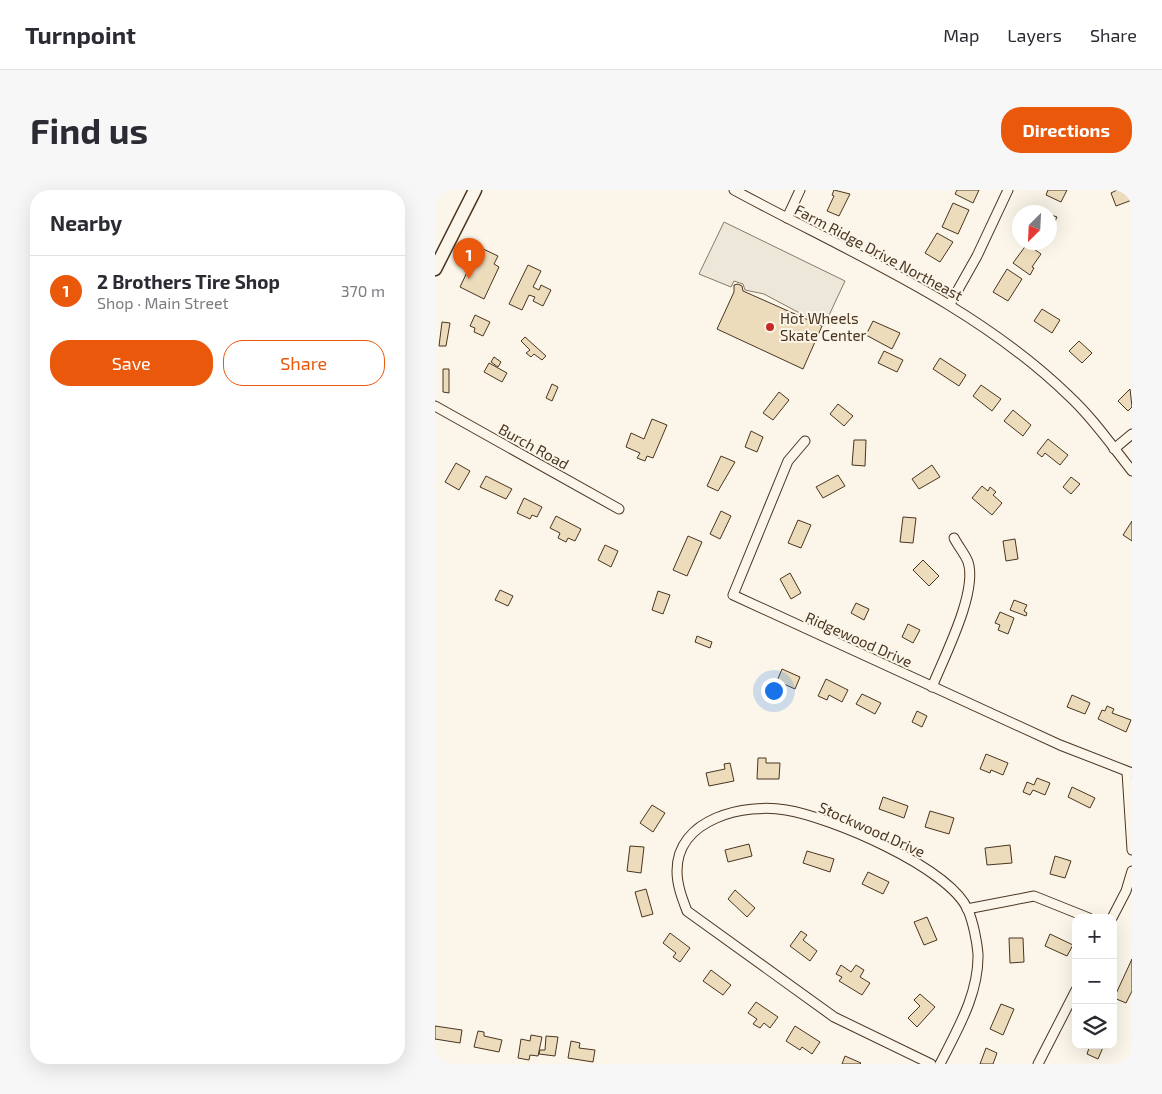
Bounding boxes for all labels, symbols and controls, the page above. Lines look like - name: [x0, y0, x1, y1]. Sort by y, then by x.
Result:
- text: Turnpoint: [25, 20, 136, 49]
- text: Map: [943, 24, 979, 46]
- text: Layers: [1007, 24, 1062, 46]
- text: Share: [1090, 24, 1137, 46]
- button: Directions: [1001, 107, 1132, 153]
- text: Find us: [30, 109, 148, 151]
- street label: Farm Ridge Drive Northeast: [792, 200, 966, 304]
- north arrow: [1012, 205, 1057, 250]
- text: Nearby: [50, 210, 122, 235]
- pin: 1: [453, 238, 485, 279]
- text: 2 Brothers Tire Shop: [97, 270, 280, 293]
- text: 1: [63, 281, 69, 300]
- text: 370 m: [341, 281, 385, 300]
- text: Shop · Main Street: [97, 293, 229, 312]
- place label: Hot Wheels Skate Center: [780, 309, 867, 344]
- marker: Hot Wheels Skate Center: [764, 321, 776, 333]
- button: Save: [50, 340, 213, 386]
- button: Share: [223, 340, 385, 386]
- street label: Burch Road: [496, 419, 572, 473]
- street label: Ridgewood Drive: [803, 607, 915, 671]
- your location: [761, 678, 787, 704]
- street label: Stockwood Drive: [816, 798, 928, 860]
- map controls: [1072, 914, 1117, 1049]
- button: +: [1072, 914, 1117, 959]
- button: −: [1072, 959, 1117, 1004]
- button: layers: [1072, 1004, 1117, 1049]

